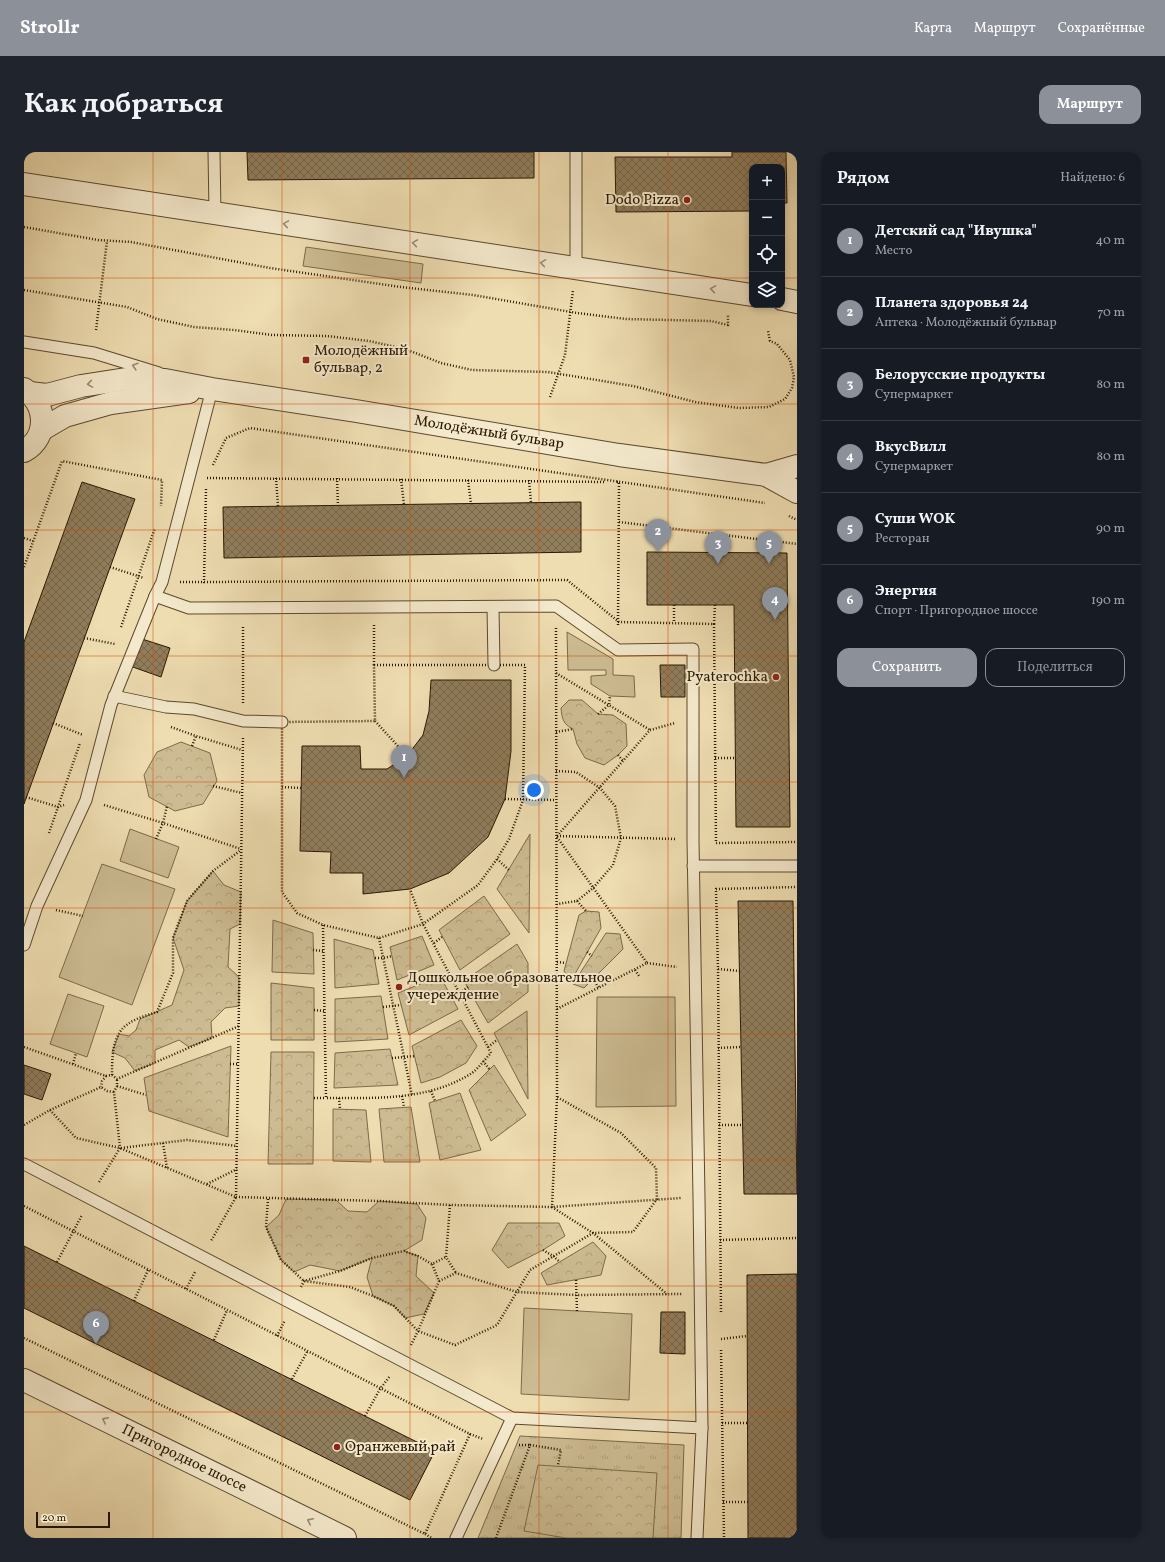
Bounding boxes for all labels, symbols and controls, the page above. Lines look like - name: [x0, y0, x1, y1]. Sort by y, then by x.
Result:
- text: Strollr: [20, 15, 80, 41]
- text: Карта: [914, 19, 952, 38]
- text: Маршрут: [974, 19, 1036, 38]
- text: Сохранённые: [1058, 19, 1145, 38]
- text: Как добраться: [24, 85, 223, 124]
- button: Маршрут: [1039, 85, 1141, 124]
- map controls: [749, 164, 785, 308]
- button: +: [749, 164, 785, 200]
- text: Рядом: [837, 167, 890, 190]
- text: Найдено: 6: [1060, 169, 1125, 187]
- place label: Dodo Pizza: [605, 190, 679, 211]
- marker: Dodo Pizza: [682, 195, 692, 205]
- button: −: [749, 200, 785, 236]
- one-way arrow: [283, 220, 289, 229]
- text: Детский сад "Ивушка": [875, 221, 1037, 242]
- text: 1: [847, 232, 853, 250]
- text: 40 m: [1096, 232, 1125, 250]
- button: locate: [749, 236, 785, 272]
- one-way arrow: [412, 239, 418, 248]
- text: Место: [875, 242, 912, 260]
- one-way arrow: [540, 259, 547, 268]
- button: layers: [749, 272, 785, 308]
- one-way arrow: [710, 285, 717, 294]
- text: Планета здоровья 24: [875, 293, 1029, 314]
- text: 2: [847, 304, 853, 322]
- text: 70 m: [1097, 304, 1125, 322]
- text: Аптека · Молодёжный бульвар: [875, 314, 1057, 332]
- place label: Молодёжный бульвар, 2: [314, 341, 408, 379]
- marker: Молодёжный бульвар, 2: [301, 355, 311, 365]
- one-way arrow: [131, 362, 138, 371]
- text: Белорусские продукты: [875, 365, 1045, 386]
- text: 3: [847, 376, 853, 394]
- text: 80 m: [1096, 376, 1125, 394]
- one-way arrow: [87, 379, 93, 388]
- text: Супермаркет: [875, 386, 953, 404]
- street label: Молодёжный бульвар: [413, 411, 565, 455]
- text: ВкусВилл: [875, 437, 946, 458]
- text: 4: [846, 448, 854, 466]
- text: 80 m: [1096, 448, 1125, 466]
- text: Супермаркет: [875, 458, 953, 476]
- text: Суши WOK: [875, 509, 955, 530]
- pin: 2: [645, 519, 671, 552]
- text: 5: [847, 520, 853, 538]
- text: 90 m: [1096, 520, 1125, 538]
- text: Ресторан: [875, 530, 930, 548]
- pin: 3: [705, 531, 731, 564]
- pin: 5: [756, 531, 782, 564]
- text: Энергия: [875, 581, 937, 602]
- pin: 4: [762, 587, 788, 620]
- text: 6: [846, 592, 854, 610]
- text: 190 m: [1091, 592, 1125, 610]
- text: Спорт · Пригородное шоссе: [875, 602, 1038, 620]
- button: Сохранить: [837, 648, 977, 687]
- button: Поделиться: [985, 648, 1125, 687]
- place label: Pyaterochka: [687, 667, 768, 688]
- marker: Pyaterochka: [771, 672, 781, 682]
- pin: 1: [391, 745, 417, 778]
- your location: [524, 780, 544, 800]
- place label: Дошкольное образовательное учереждение: [407, 968, 612, 1006]
- marker: Дошкольное образовательное учереждение: [394, 982, 404, 992]
- pin: 6: [83, 1311, 109, 1344]
- one-way arrow: [102, 1417, 110, 1425]
- street label: Пригородное шоссе: [118, 1420, 250, 1498]
- place label: Оранжевый рай: [345, 1437, 456, 1458]
- marker: Оранжевый рай: [332, 1442, 342, 1452]
- scale bar: [36, 1510, 110, 1529]
- text: 20 m: [42, 1511, 66, 1526]
- one-way arrow: [307, 1518, 314, 1526]

